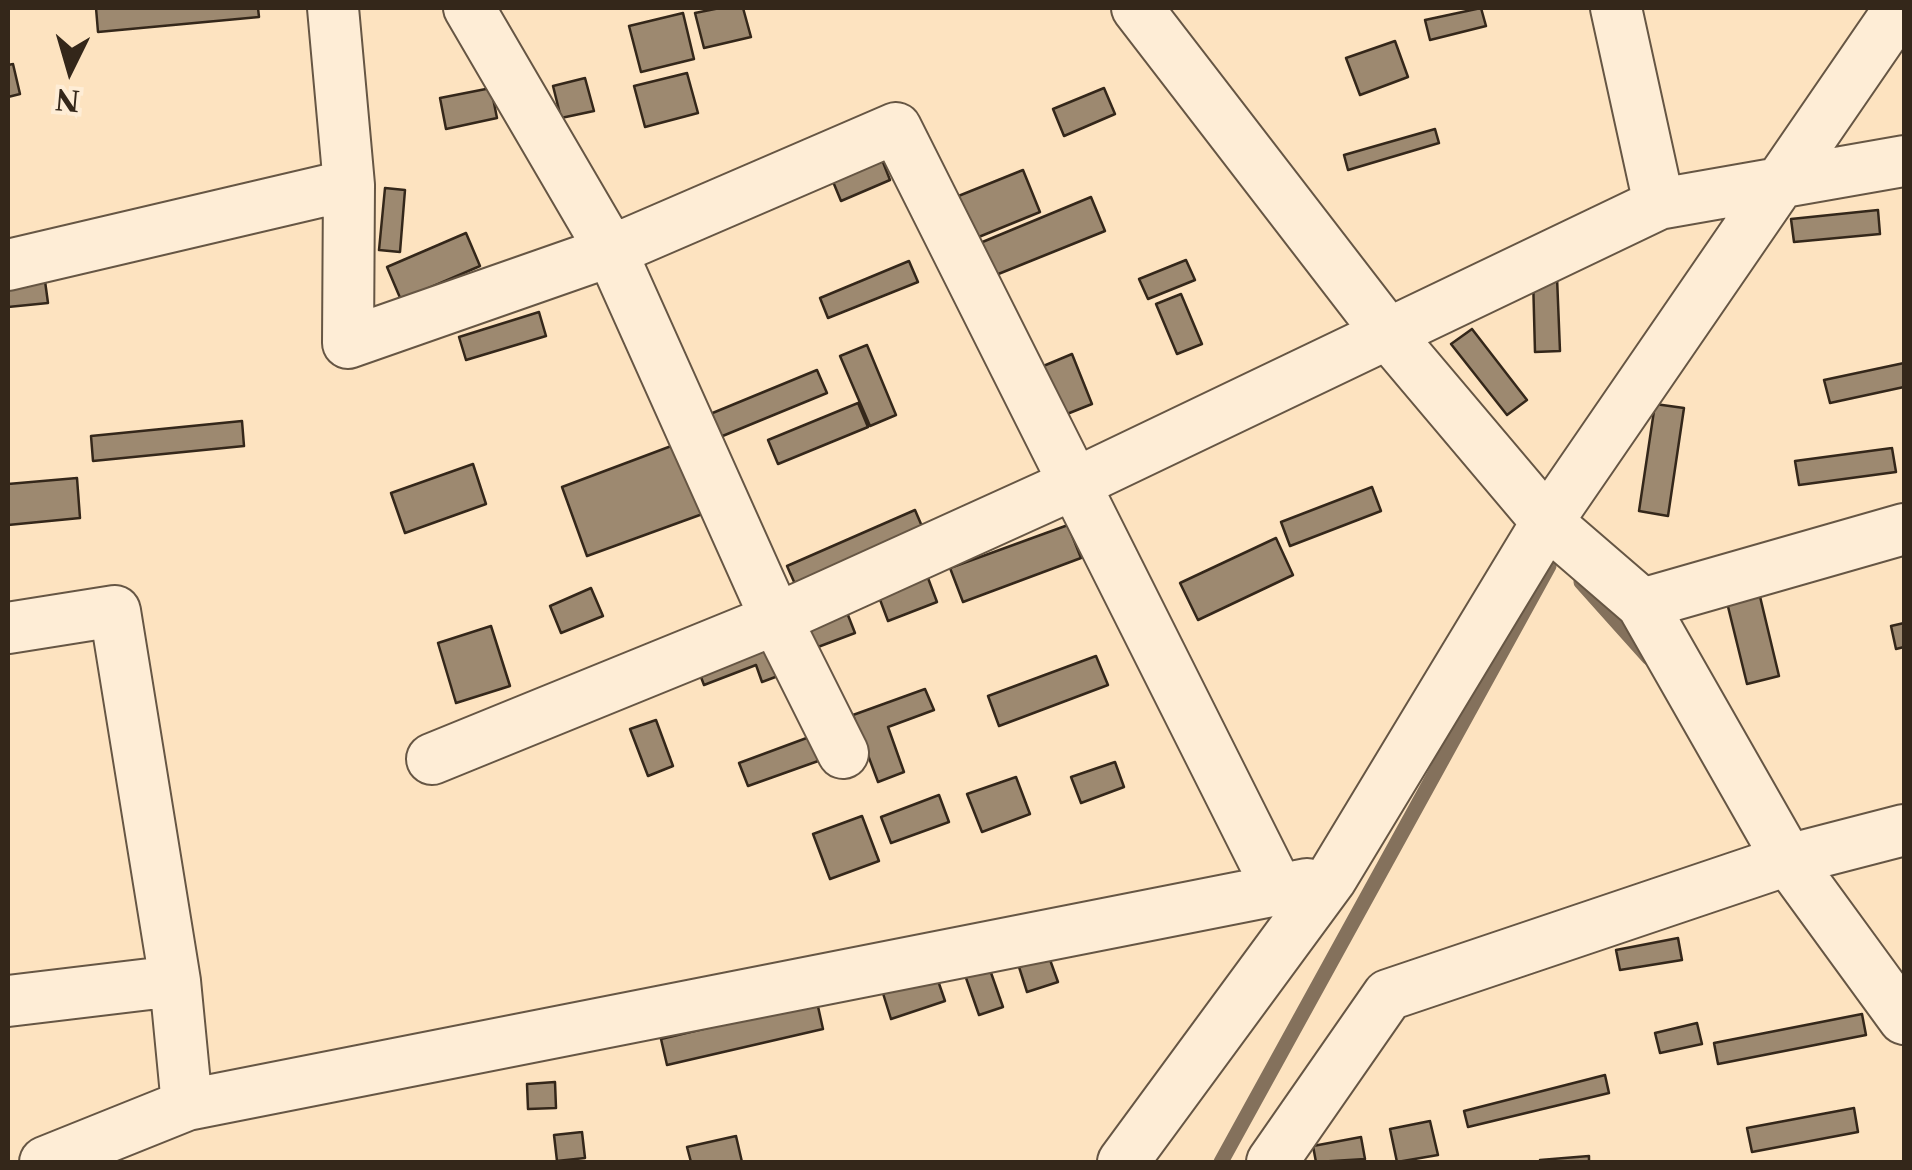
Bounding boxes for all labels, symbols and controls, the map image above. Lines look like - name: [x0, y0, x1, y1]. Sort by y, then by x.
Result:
- north arrow: [20, 20, 120, 120]
- text: N: [54, 82, 81, 118]

